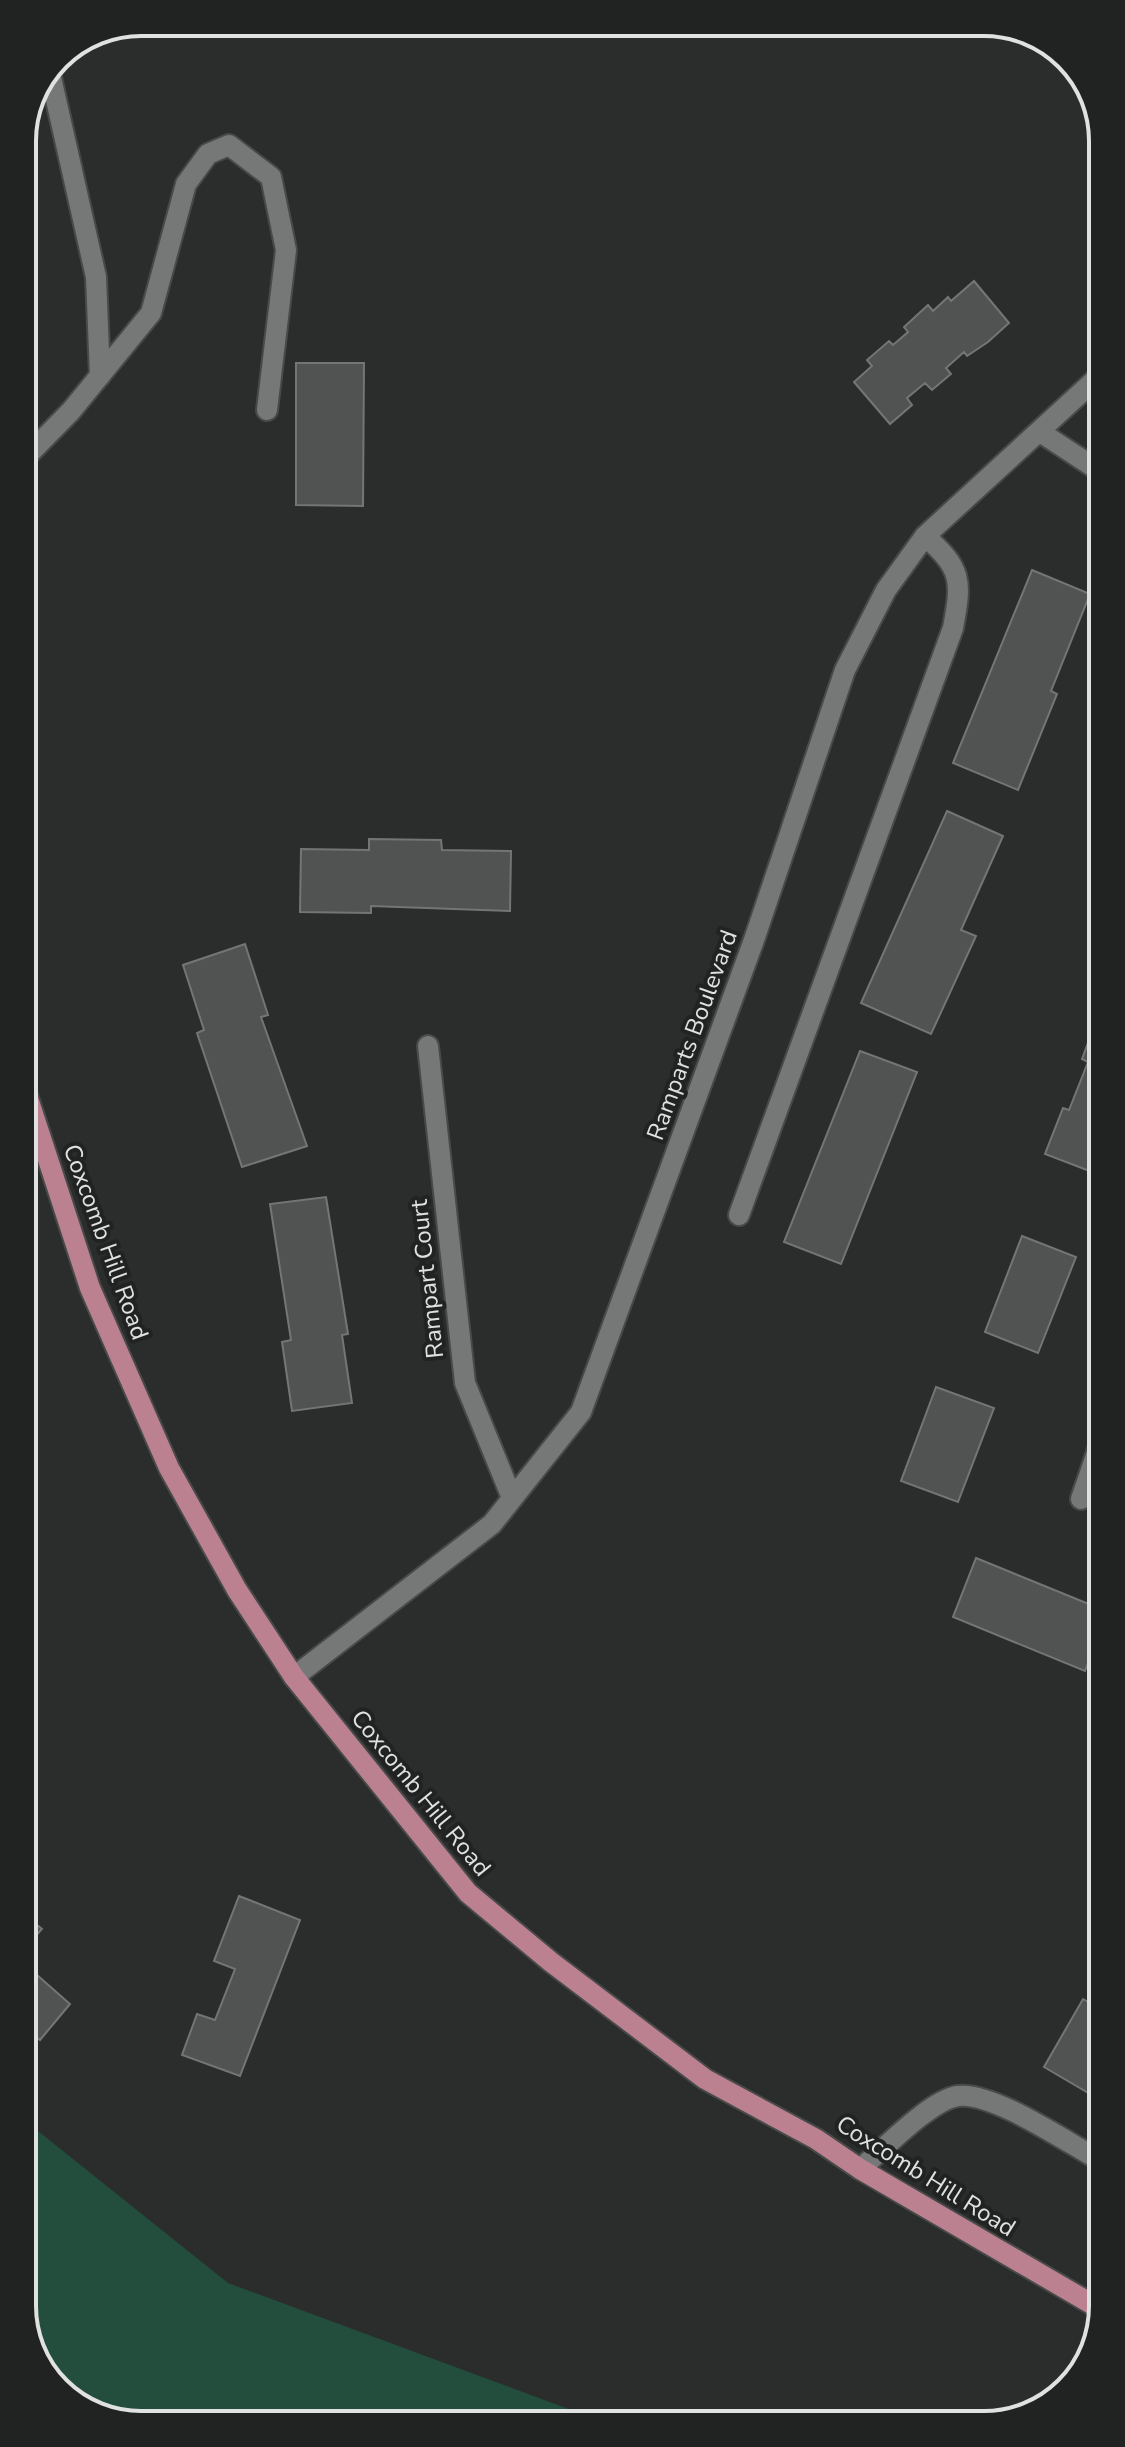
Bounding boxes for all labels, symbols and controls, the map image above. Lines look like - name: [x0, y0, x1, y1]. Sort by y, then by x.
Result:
- street label: Ramparts Boulevard: [639, 926, 745, 1144]
- street label: Coxcomb Hill Road: [56, 1140, 156, 1344]
- street label: Rampart Court: [403, 1197, 451, 1360]
- street label: Coxcomb Hill Road: [344, 1703, 498, 1883]
- street label: Coxcomb Hill Road: [830, 2108, 1022, 2244]

